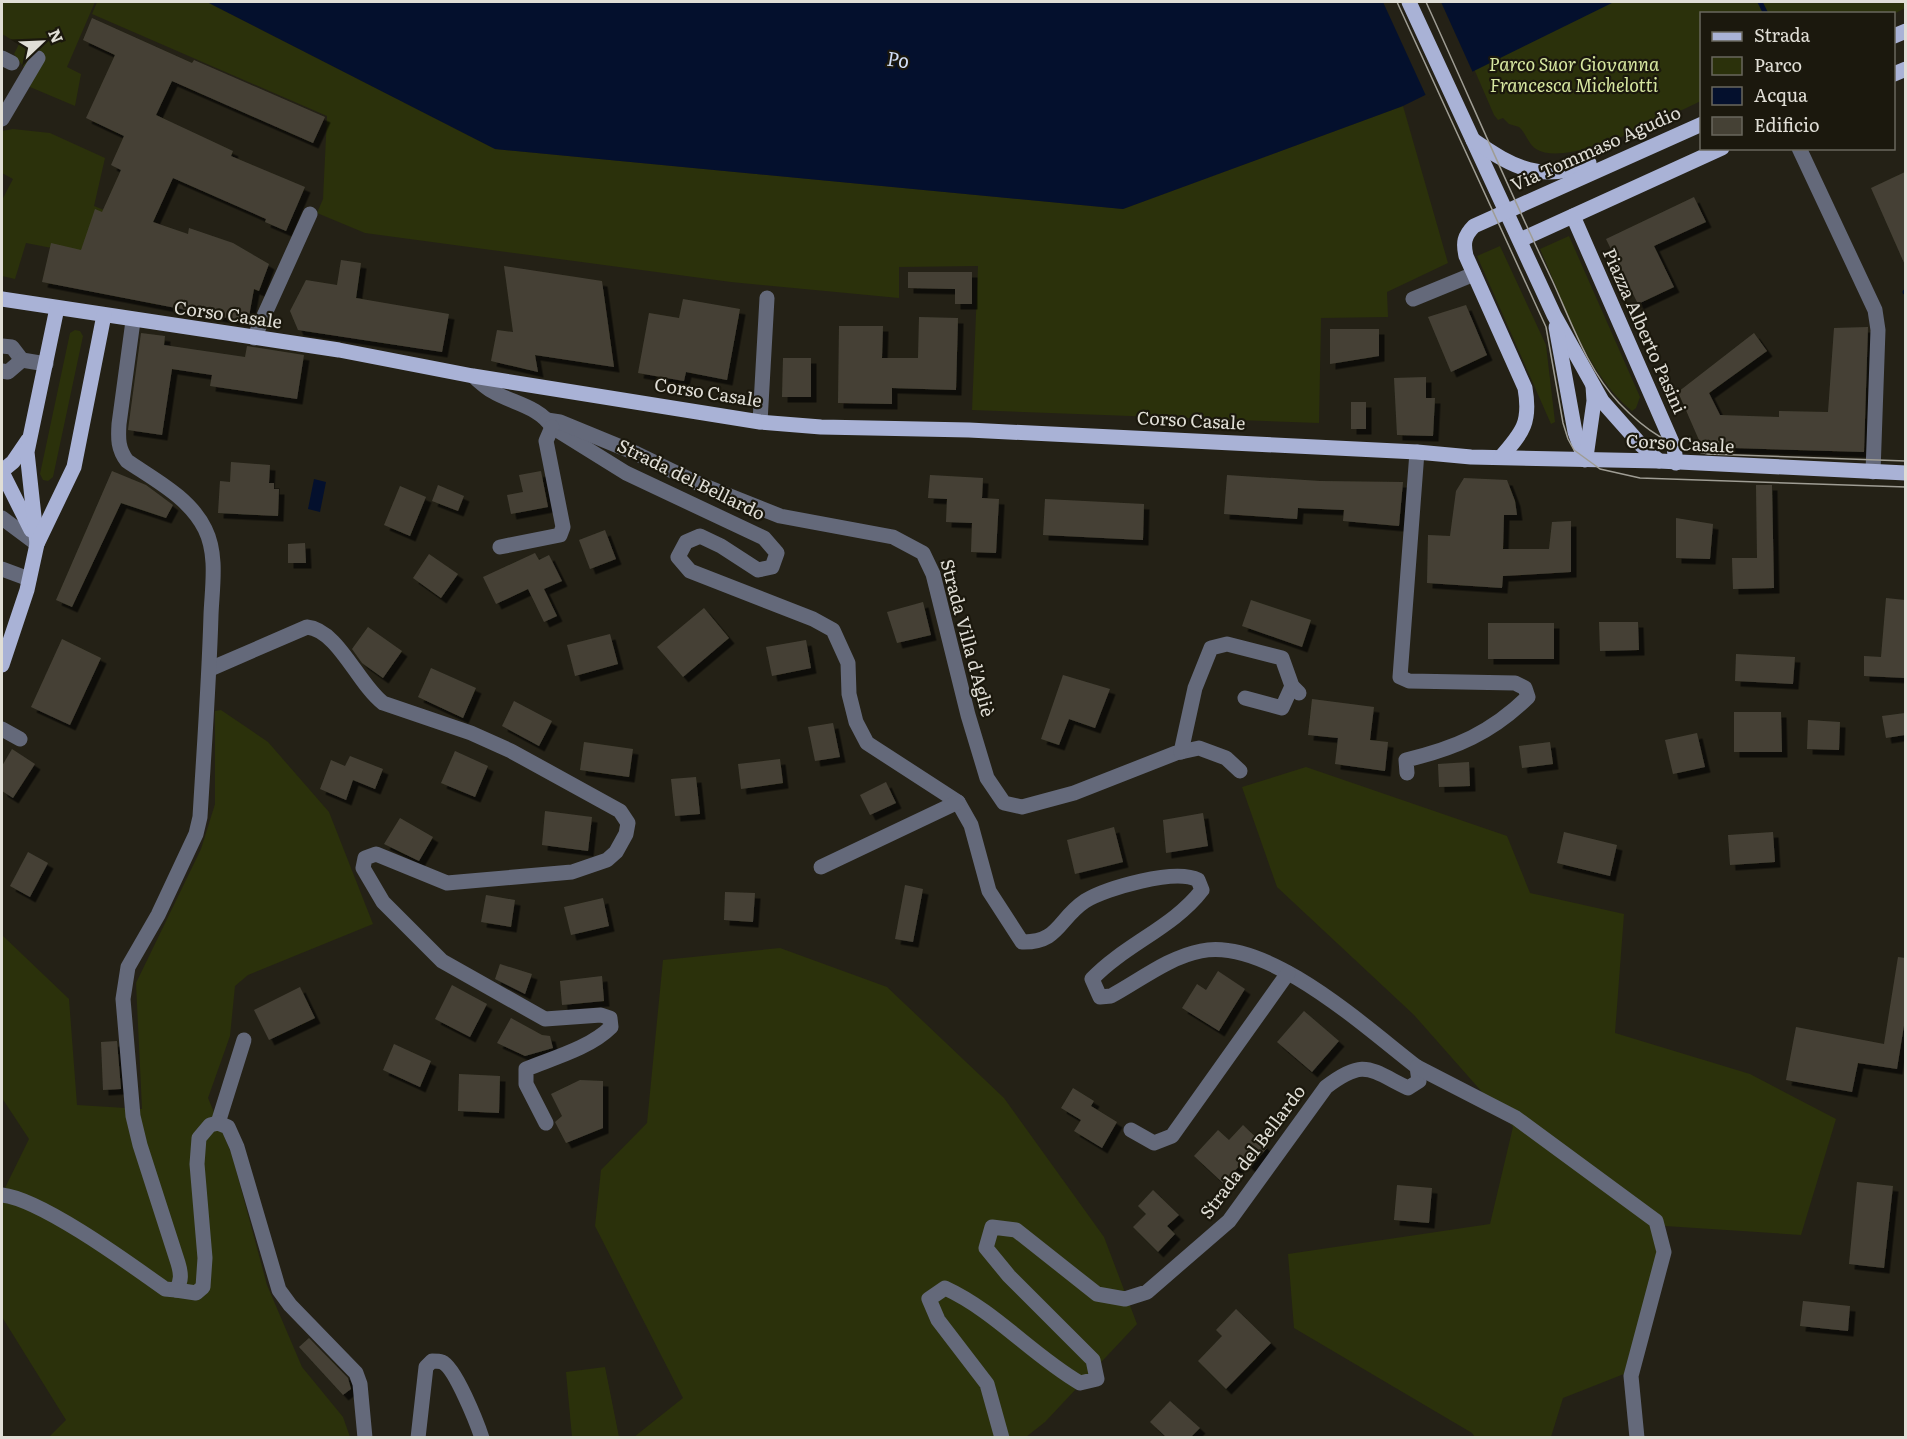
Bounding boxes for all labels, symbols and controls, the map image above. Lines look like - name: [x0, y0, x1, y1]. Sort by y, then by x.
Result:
- north arrow: [12, 12, 72, 72]
- legend: [1700, 12, 1895, 150]
- text: Strada: [1754, 21, 1811, 48]
- text: N: [43, 25, 70, 47]
- water label: Po: [885, 42, 911, 74]
- park label: Parco Suor Giovanna Francesca Michelotti: [1489, 50, 1660, 98]
- text: Parco: [1754, 51, 1802, 78]
- text: Acqua: [1754, 81, 1808, 108]
- street label: Via Tommaso Agudio: [1506, 98, 1685, 197]
- text: Edificio: [1754, 111, 1820, 138]
- street label: Piazza Alberto Pasini: [1597, 243, 1694, 418]
- street label: Corso Casale: [173, 293, 284, 334]
- street label: Corso Casale: [652, 370, 764, 413]
- street label: Corso Casale: [1136, 403, 1246, 436]
- street label: Corso Casale: [1625, 426, 1735, 459]
- street label: Strada del Bellardo: [613, 431, 770, 526]
- street label: Strada Villa d'Agliè: [934, 556, 1003, 720]
- street label: Strada del Bellardo: [1192, 1078, 1311, 1224]

